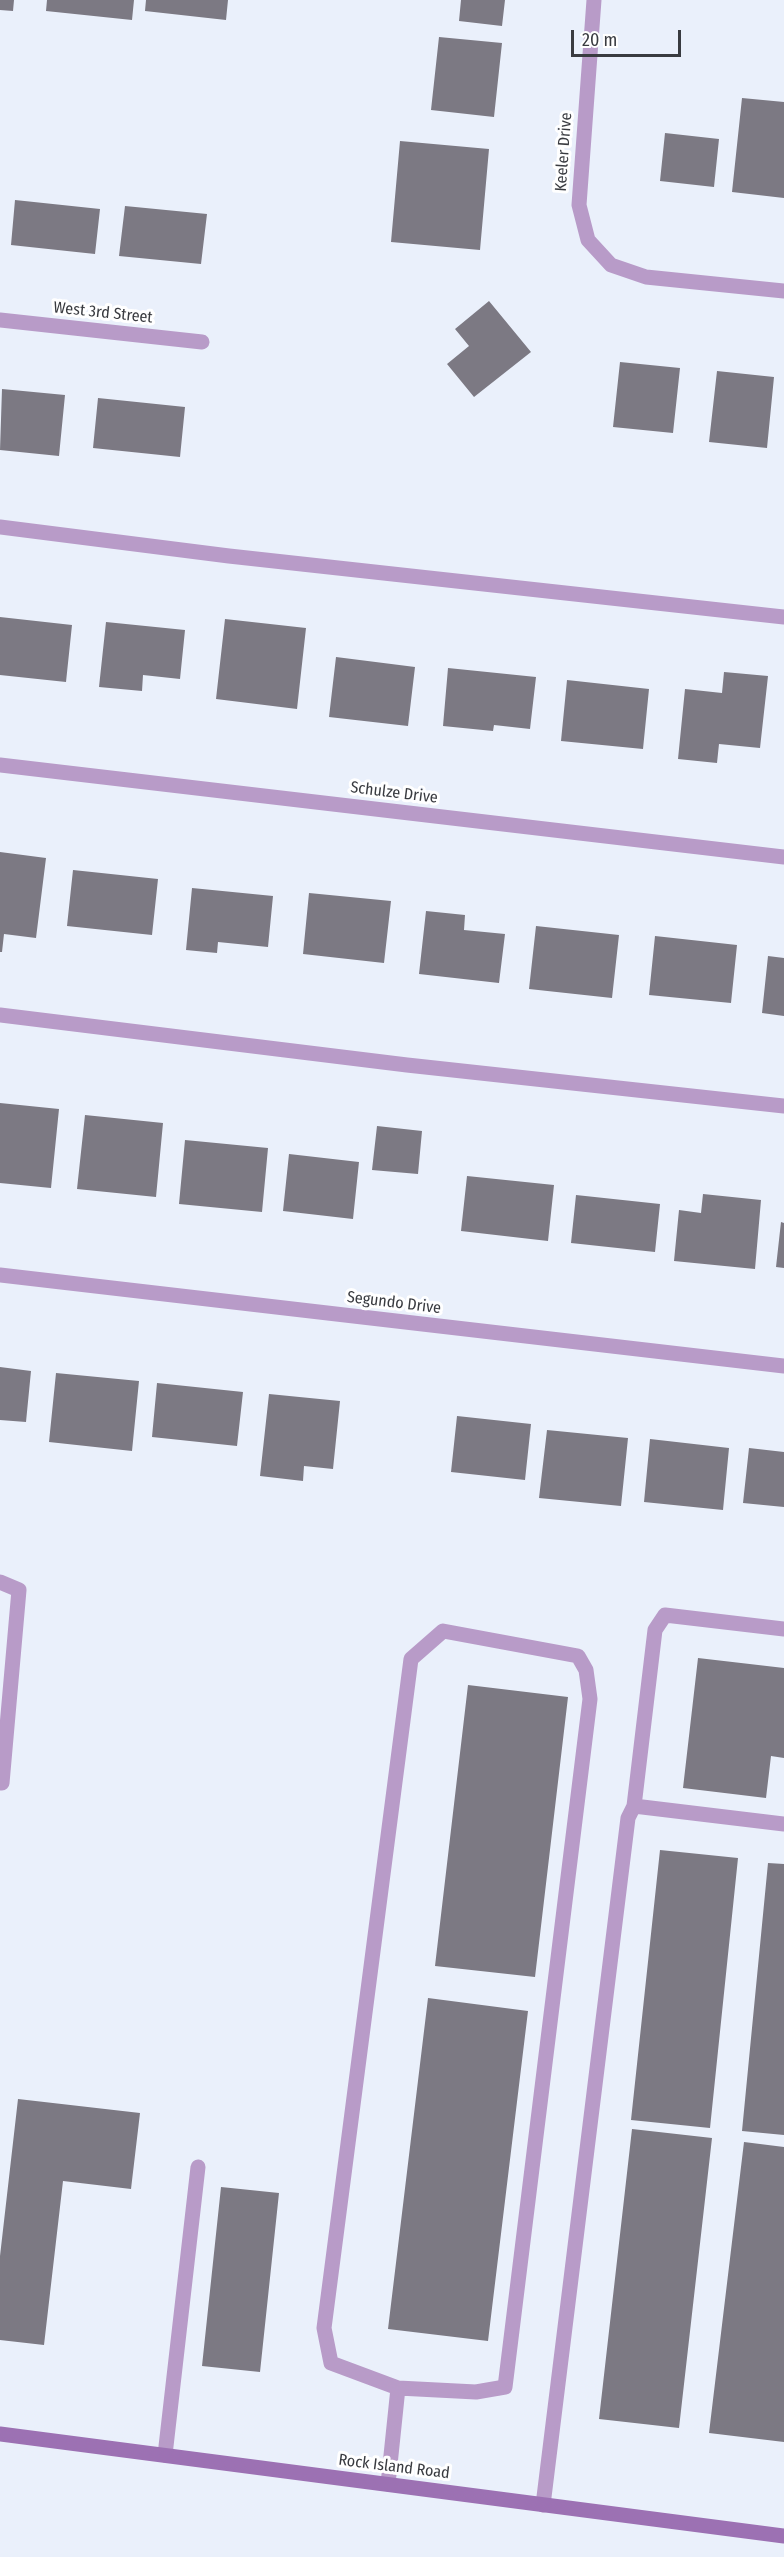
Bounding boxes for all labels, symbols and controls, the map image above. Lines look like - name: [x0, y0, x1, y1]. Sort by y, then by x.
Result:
- scale bar: [574, 18, 684, 56]
- text: 20 m: [582, 29, 617, 51]
- street label: Keeler Drive: [552, 112, 576, 192]
- street label: West 3rd Street: [52, 298, 154, 328]
- street label: Schulze Drive: [349, 778, 439, 808]
- street label: Segundo Drive: [346, 1288, 442, 1318]
- street label: Rock Island Road: [337, 2451, 451, 2483]

